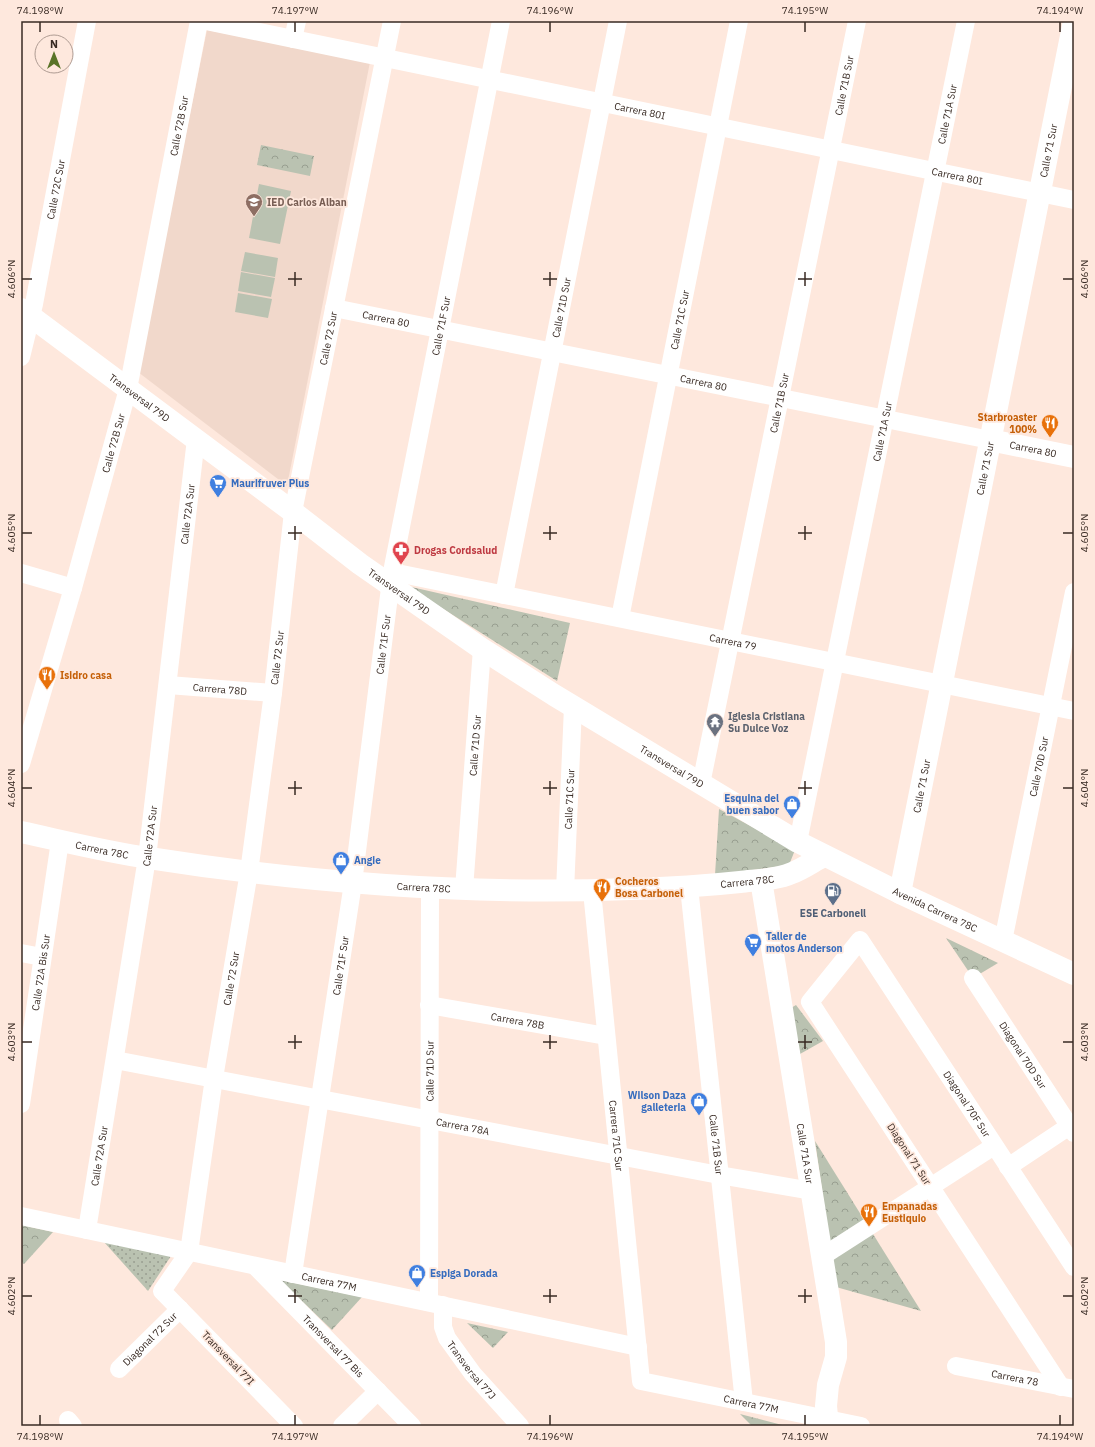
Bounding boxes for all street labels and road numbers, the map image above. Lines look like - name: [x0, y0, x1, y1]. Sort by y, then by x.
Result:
- street label: Calle 71B Sur: [831, 54, 856, 117]
- street label: Calle 71A Sur: [934, 83, 959, 145]
- street label: Calle 72B Sur: [167, 94, 191, 157]
- street label: Carrera 80I: [613, 99, 667, 122]
- street label: Calle 71 Sur: [1036, 122, 1060, 179]
- street label: Calle 72C Sur: [43, 158, 67, 221]
- street label: Carrera 80I: [931, 164, 984, 188]
- street label: Calle 71D Sur: [549, 276, 573, 339]
- street label: Calle 71C Sur: [667, 289, 692, 351]
- street label: Calle 71F Sur: [429, 295, 453, 356]
- street label: Carrera 80: [361, 307, 411, 330]
- street label: Calle 72 Sur: [316, 310, 340, 366]
- street label: Transversal 79D: [107, 371, 173, 425]
- street label: Carrera 80: [679, 371, 728, 393]
- street label: Calle 71B Sur: [766, 371, 791, 434]
- street label: Calle 71A Sur: [870, 400, 895, 463]
- street label: Calle 72B Sur: [99, 412, 128, 474]
- street label: Carrera 80: [1008, 438, 1058, 460]
- street label: Calle 71 Sur: [973, 440, 996, 496]
- street label: Calle 72A Sur: [177, 483, 197, 545]
- street label: Transversal 79D: [366, 565, 433, 618]
- street label: Calle 71F Sur: [373, 614, 393, 675]
- street label: Calle 72 Sur: [267, 630, 286, 686]
- street label: Carrera 79: [708, 630, 758, 653]
- street label: Carrera 78D: [192, 680, 248, 698]
- street label: Calle 71D Sur: [466, 714, 484, 776]
- street label: Calle 70D Sur: [1026, 735, 1051, 798]
- street label: Transversal 79D: [637, 742, 707, 791]
- street label: Calle 71 Sur: [910, 758, 933, 814]
- street label: Calle 71C Sur: [561, 768, 577, 830]
- street label: Calle 72A Sur: [139, 805, 160, 867]
- street label: Carrera 78C: [74, 838, 130, 861]
- street label: Carrera 78C: [720, 872, 775, 890]
- street label: Carrera 78C: [396, 879, 451, 895]
- street label: Avenida Carrera 78C: [891, 884, 980, 935]
- street label: Calle 72A Bis Sur: [28, 933, 53, 1012]
- street label: Calle 71F Sur: [329, 935, 351, 996]
- street label: Calle 72 Sur: [220, 950, 242, 1006]
- street label: Carrera 78B: [490, 1009, 545, 1032]
- street label: Diagonal 70D Sur: [997, 1019, 1050, 1092]
- street label: Calle 71D Sur: [423, 1040, 436, 1102]
- street label: Diagonal 70F Sur: [941, 1068, 994, 1140]
- street label: Carrera 71C Sur: [606, 1100, 627, 1172]
- street label: Calle 71B Sur: [707, 1114, 726, 1176]
- street label: Carrera 78A: [435, 1115, 491, 1138]
- street label: Diagonal 71 Sur: [884, 1121, 934, 1188]
- street label: Calle 71A Sur: [794, 1122, 817, 1185]
- street label: Calle 72A Sur: [88, 1125, 110, 1187]
- street label: Carrera 77M: [300, 1269, 358, 1294]
- street label: Diagonal 72 Sur: [120, 1309, 180, 1368]
- street label: Transversal 77 Bis: [300, 1312, 367, 1380]
- street label: Transversal 77I: [199, 1328, 257, 1388]
- street label: Transversal 77J: [444, 1338, 499, 1402]
- street label: Carrera 78: [990, 1367, 1040, 1388]
- street label: Carrera 77M: [723, 1392, 780, 1416]

